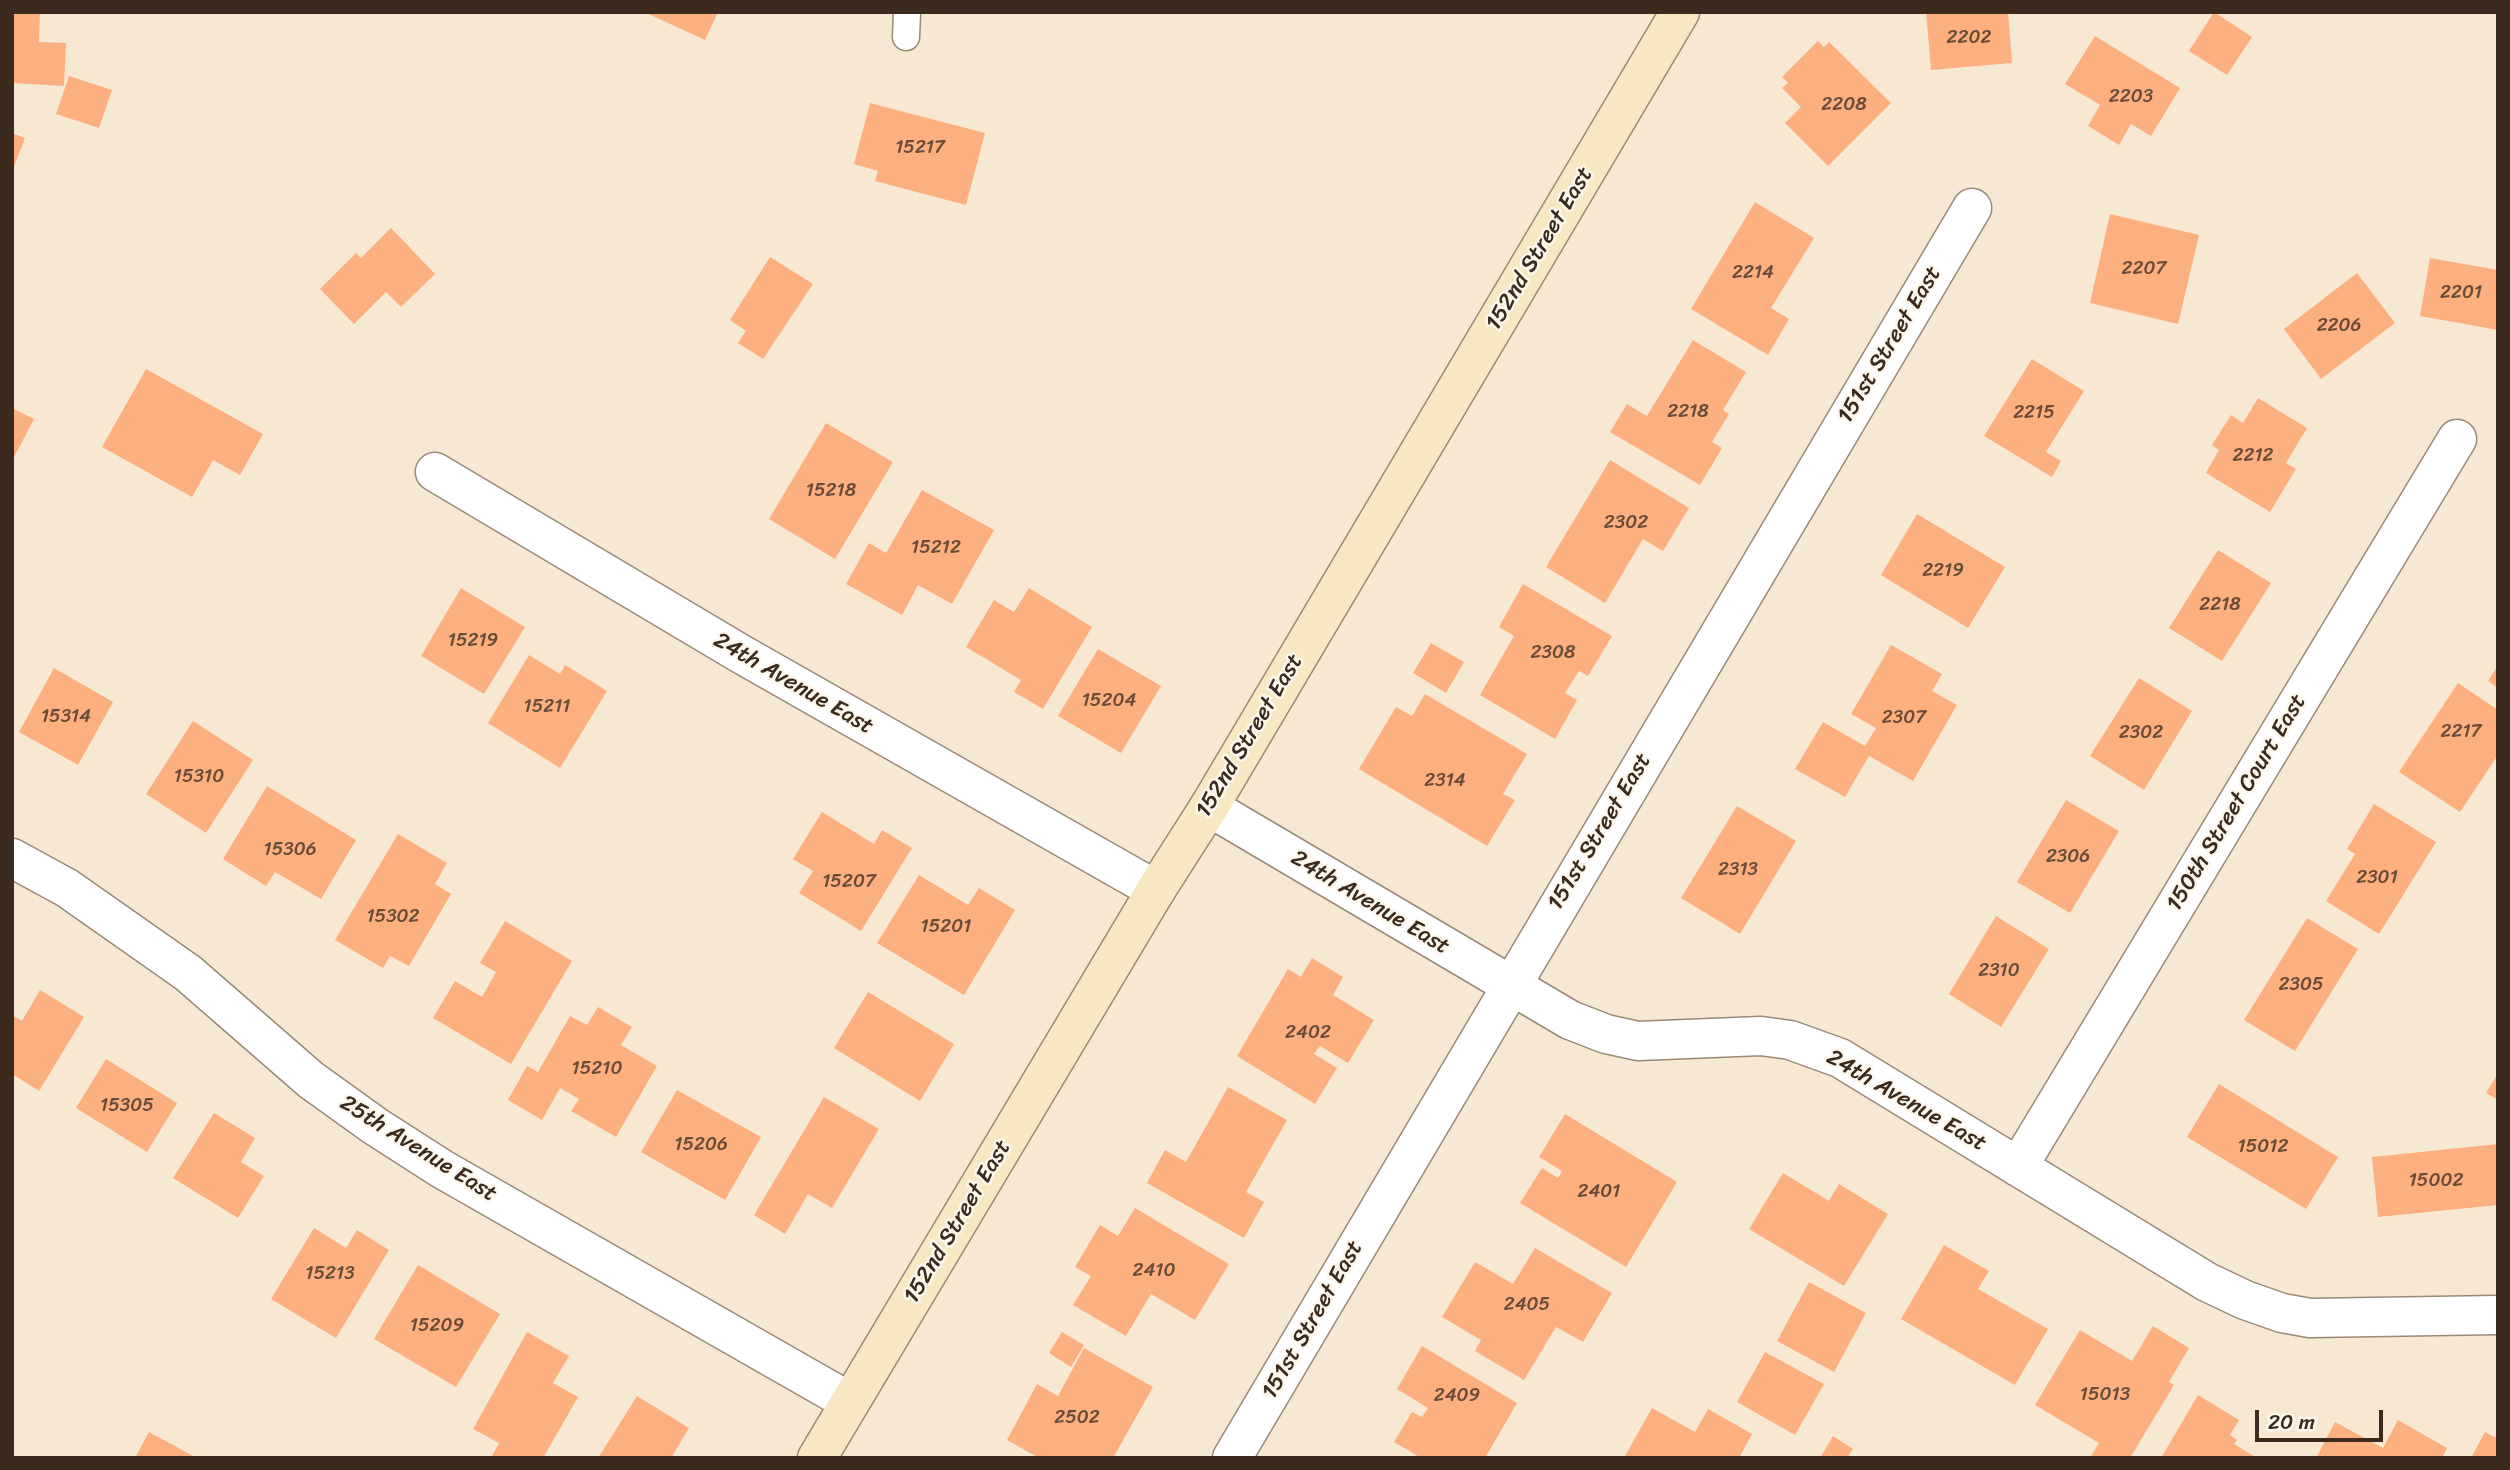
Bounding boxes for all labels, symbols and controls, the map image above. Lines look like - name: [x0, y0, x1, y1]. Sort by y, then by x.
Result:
- house number: 2202: [1947, 27, 1991, 49]
- house number: 2203: [2109, 86, 2153, 108]
- house number: 2208: [1821, 94, 1867, 116]
- house number: 15217: [895, 137, 945, 159]
- street label: 152nd Street East: [1480, 162, 1600, 336]
- house number: 2207: [2122, 258, 2166, 280]
- house number: 2214: [1732, 262, 1774, 284]
- street label: 151st Street East: [1832, 262, 1948, 428]
- house number: 2201: [2440, 282, 2482, 304]
- house number: 2206: [2317, 315, 2361, 337]
- house number: 2218: [1667, 401, 1709, 423]
- house number: 2215: [2013, 402, 2055, 424]
- house number: 2212: [2232, 445, 2274, 467]
- house number: 15218: [806, 480, 856, 502]
- house number: 2302: [1604, 512, 1648, 534]
- house number: 15212: [911, 537, 961, 559]
- house number: 2219: [1922, 560, 1964, 582]
- house number: 2218: [2199, 594, 2241, 616]
- street label: 24th Avenue East: [708, 627, 878, 741]
- house number: 15219: [448, 630, 498, 652]
- house number: 2308: [1531, 642, 1575, 664]
- street label: 152nd Street East: [1190, 649, 1310, 823]
- house number: 15204: [1082, 690, 1136, 712]
- street label: 150th Street Court East: [2161, 690, 2313, 916]
- house number: 15211: [523, 696, 571, 718]
- house number: 15314: [41, 706, 91, 728]
- house number: 2307: [1882, 707, 1926, 729]
- house number: 2217: [2441, 721, 2481, 743]
- house number: 2302: [2119, 722, 2163, 744]
- street label: 151st Street East: [1542, 749, 1658, 915]
- house number: 15310: [174, 766, 224, 788]
- house number: 2314: [1424, 770, 1466, 792]
- house number: 15306: [264, 839, 316, 861]
- street label: 24th Avenue East: [1286, 845, 1454, 961]
- house number: 2306: [2046, 846, 2090, 868]
- house number: 2313: [1718, 859, 1758, 881]
- house number: 2301: [2356, 867, 2398, 889]
- house number: 15207: [822, 871, 876, 893]
- house number: 15302: [366, 906, 420, 928]
- house number: 15201: [921, 916, 971, 938]
- house number: 2310: [1978, 960, 2020, 982]
- house number: 2305: [2278, 974, 2324, 996]
- house number: 2402: [1285, 1022, 1331, 1044]
- street label: 24th Avenue East: [1821, 1044, 1991, 1158]
- house number: 15210: [572, 1058, 622, 1080]
- street label: 25th Avenue East: [334, 1090, 502, 1208]
- house number: 15305: [100, 1095, 154, 1117]
- house number: 15206: [674, 1134, 728, 1156]
- street label: 152nd Street East: [898, 1135, 1018, 1309]
- house number: 15012: [2238, 1136, 2288, 1158]
- house number: 15002: [2409, 1170, 2463, 1192]
- house number: 2401: [1578, 1181, 1620, 1203]
- street label: 151st Street East: [1257, 1236, 1369, 1404]
- house number: 2410: [1133, 1260, 1175, 1282]
- house number: 15213: [305, 1263, 355, 1285]
- house number: 2405: [1504, 1294, 1550, 1316]
- house number: 15209: [410, 1315, 464, 1337]
- house number: 15013: [2080, 1384, 2130, 1406]
- house number: 2409: [1434, 1385, 1480, 1407]
- scale bar: [2258, 1396, 2386, 1440]
- text: 20 m: [2268, 1403, 2315, 1441]
- house number: 2502: [1054, 1407, 1100, 1429]

